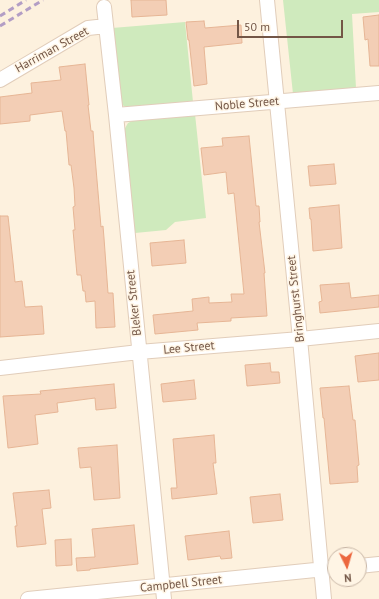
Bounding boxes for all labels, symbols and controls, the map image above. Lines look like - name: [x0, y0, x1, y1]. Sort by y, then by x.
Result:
- scale bar: [239, 12, 345, 38]
- text: 50 m: [244, 19, 270, 34]
- street label: Harriman Street: [13, 24, 91, 76]
- street label: Noble Street: [214, 94, 280, 114]
- street label: Bringhurst Street: [284, 255, 308, 343]
- street label: Bleker Street: [123, 269, 145, 337]
- street label: Lee Street: [163, 339, 215, 357]
- north arrow: [327, 547, 367, 587]
- text: N: [344, 571, 352, 585]
- street label: Campbell Street: [139, 573, 223, 595]

